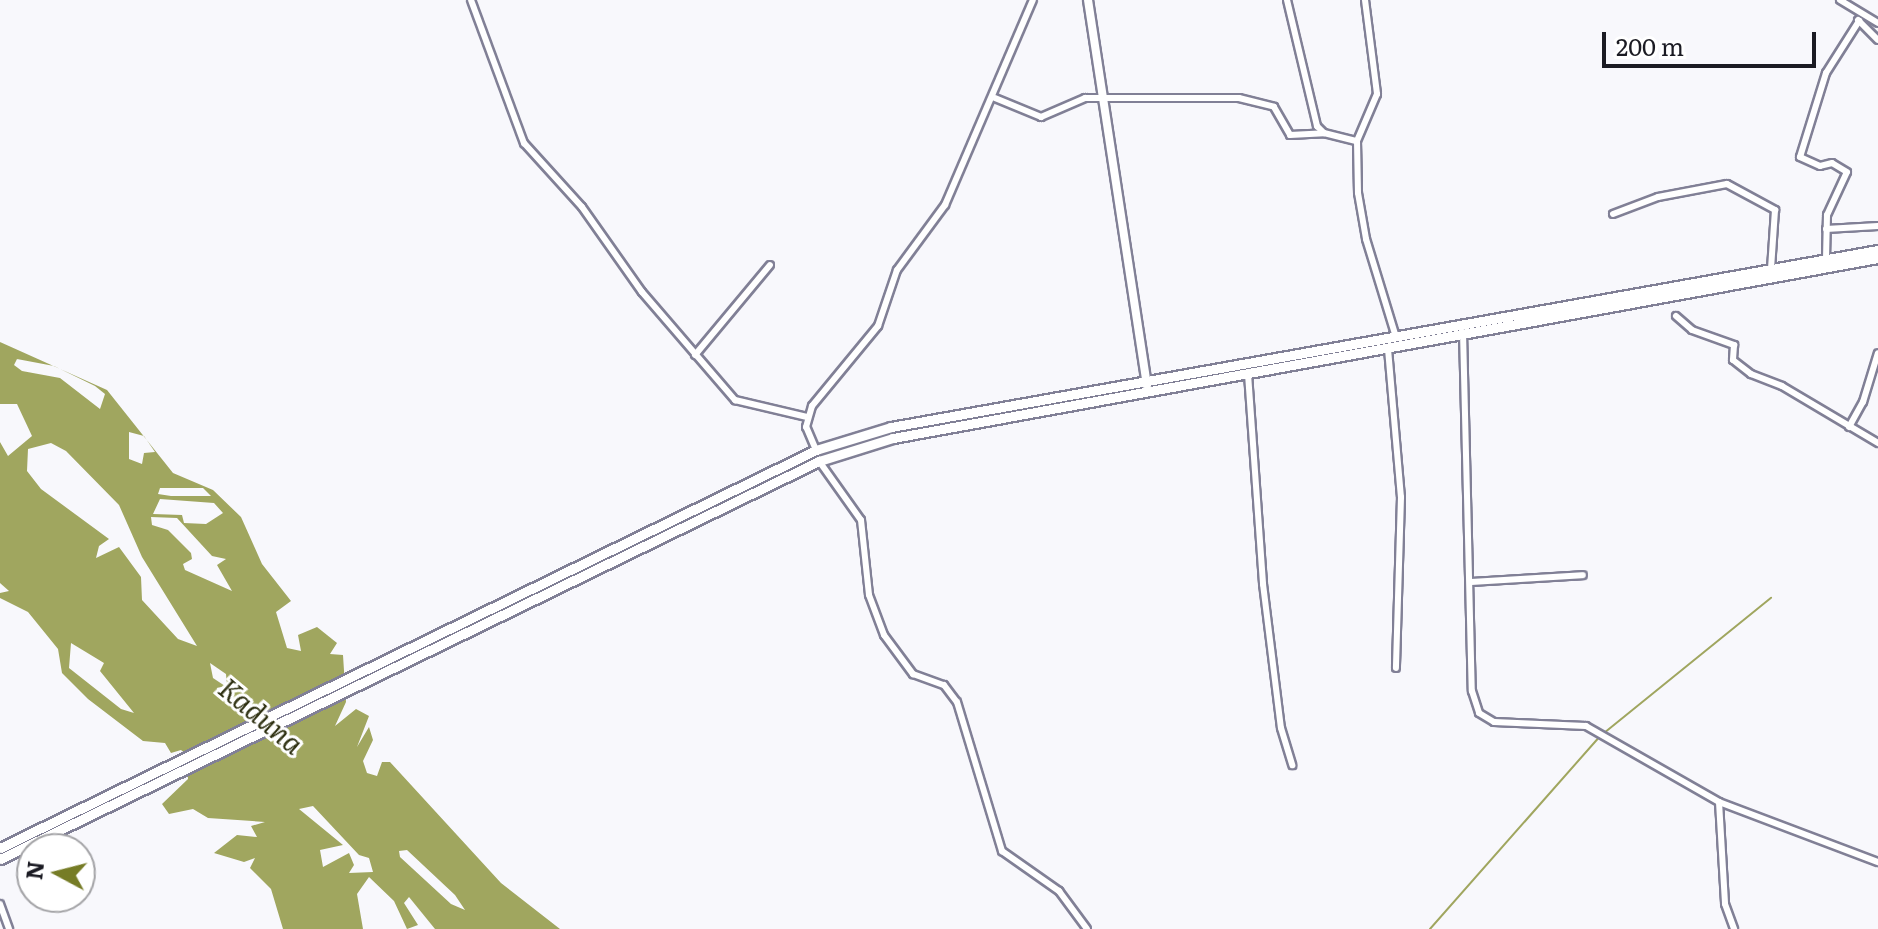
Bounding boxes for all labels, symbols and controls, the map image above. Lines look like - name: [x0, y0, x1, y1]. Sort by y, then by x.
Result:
- scale bar: [1606, 16, 1820, 66]
- text: 200 m: [1616, 28, 1684, 63]
- water label: Kaduna: [213, 670, 311, 760]
- north arrow: [16, 833, 96, 913]
- text: N: [16, 859, 51, 881]

